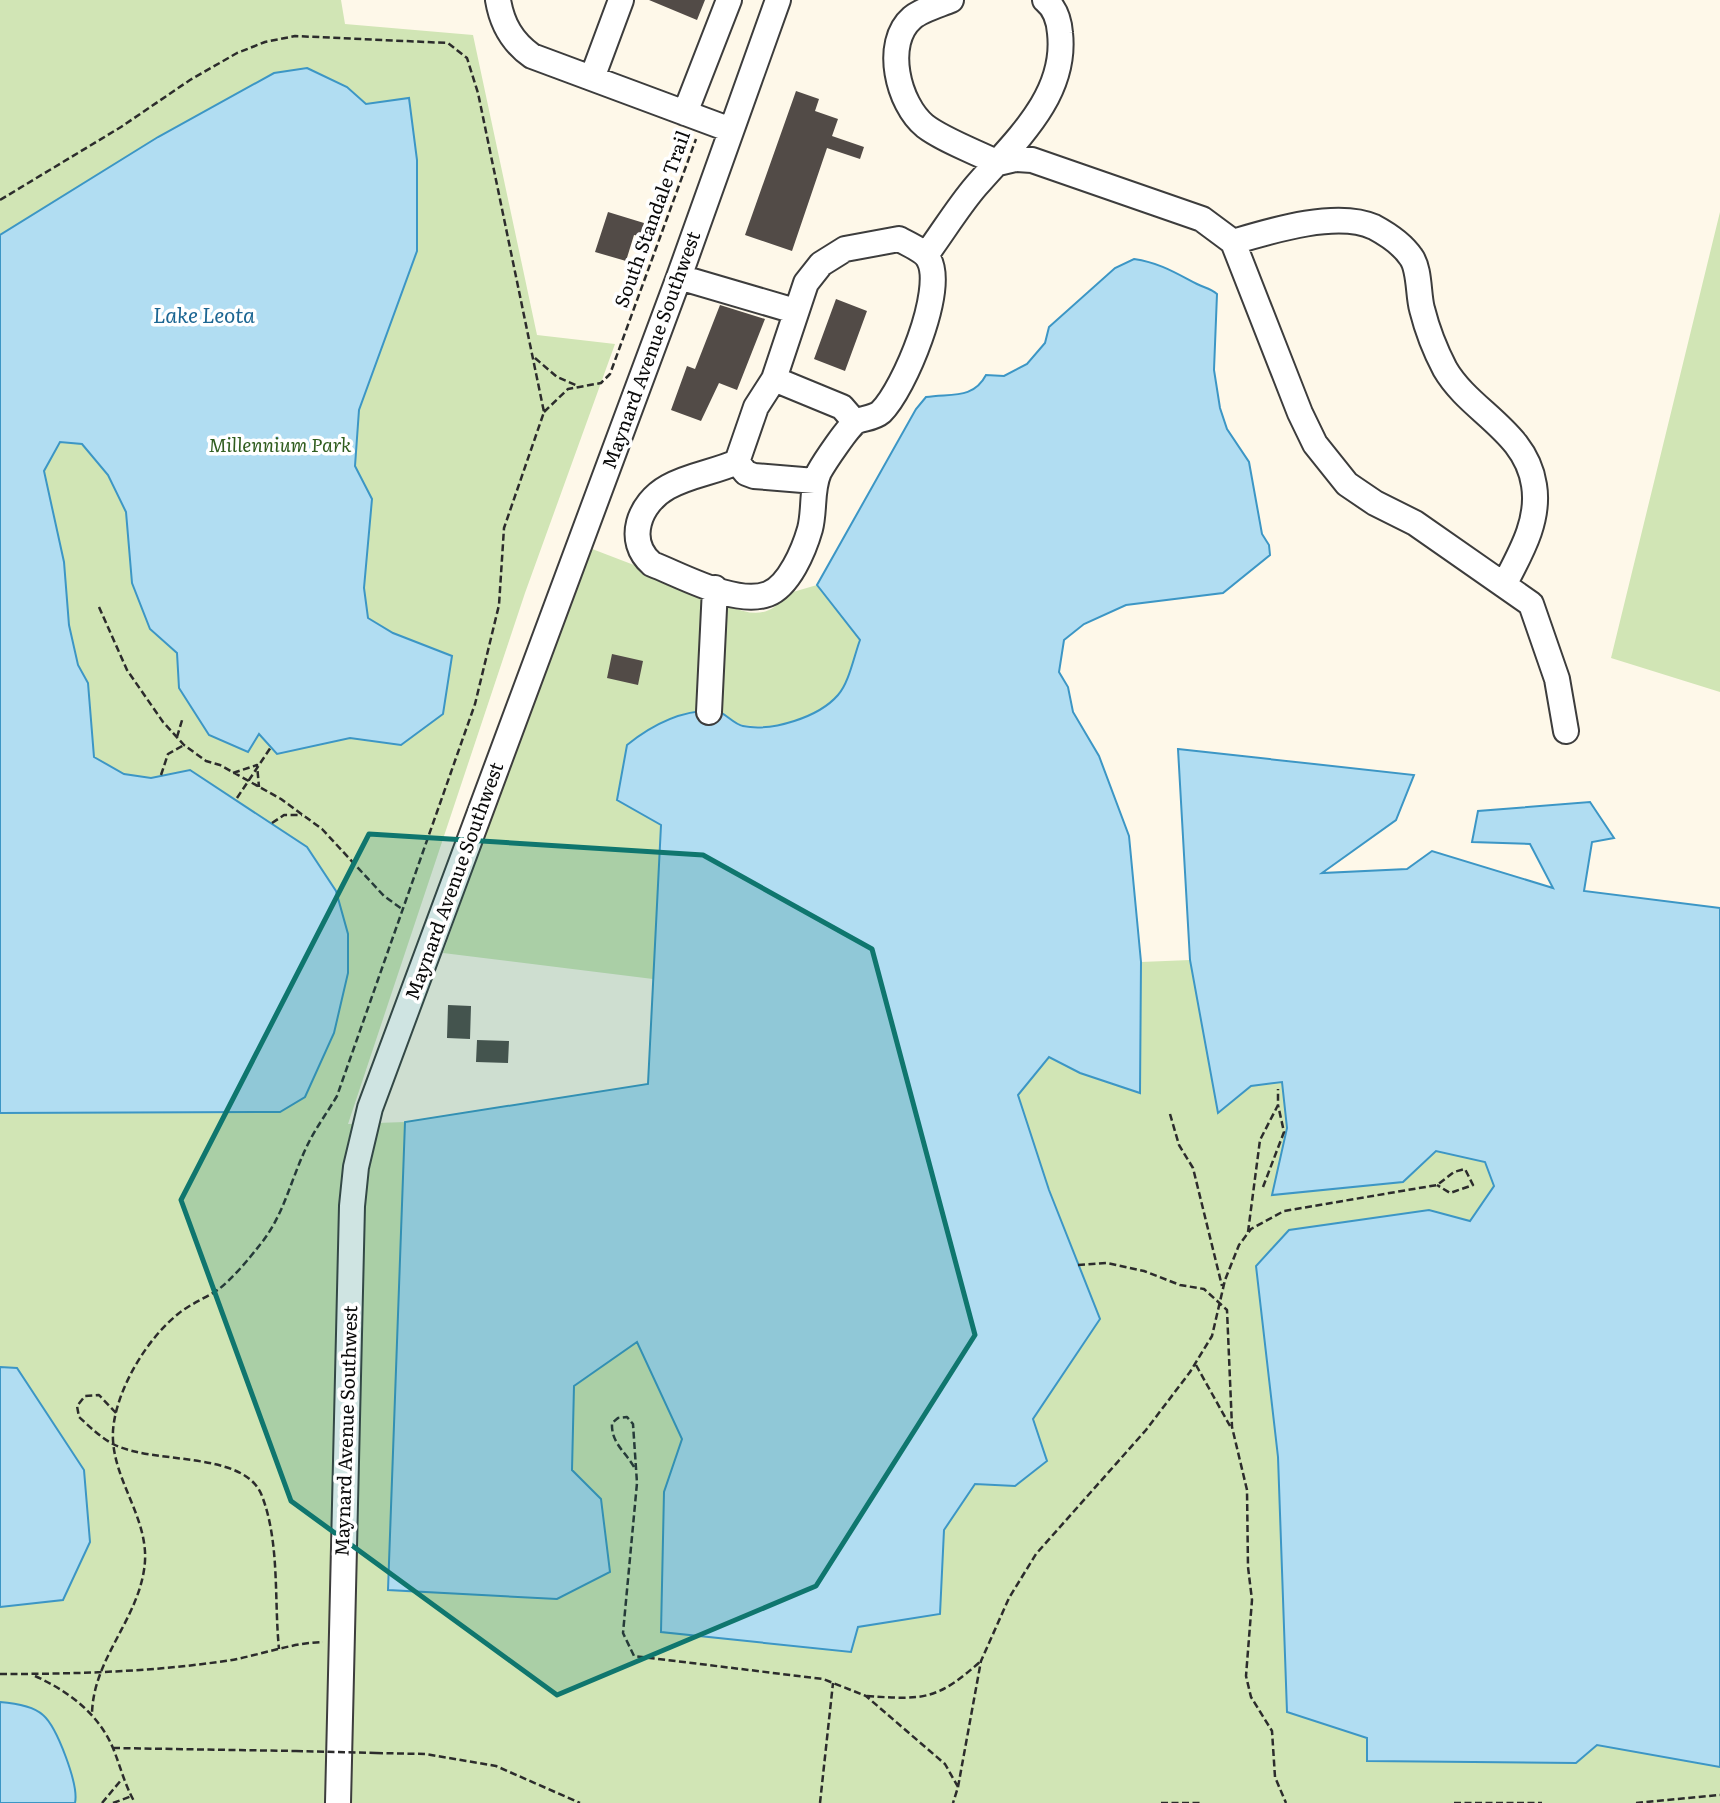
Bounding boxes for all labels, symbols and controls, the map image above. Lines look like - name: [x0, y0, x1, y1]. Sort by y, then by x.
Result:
- street label: South Standale Trail: [606, 126, 696, 311]
- street label: Maynard Avenue Southwest: [594, 226, 706, 473]
- water label: Lake Leota: [153, 298, 255, 329]
- park label: Millennium Park: [209, 430, 352, 458]
- street label: Maynard Avenue Southwest: [397, 757, 509, 1004]
- street label: Maynard Avenue Southwest: [327, 1305, 363, 1557]

